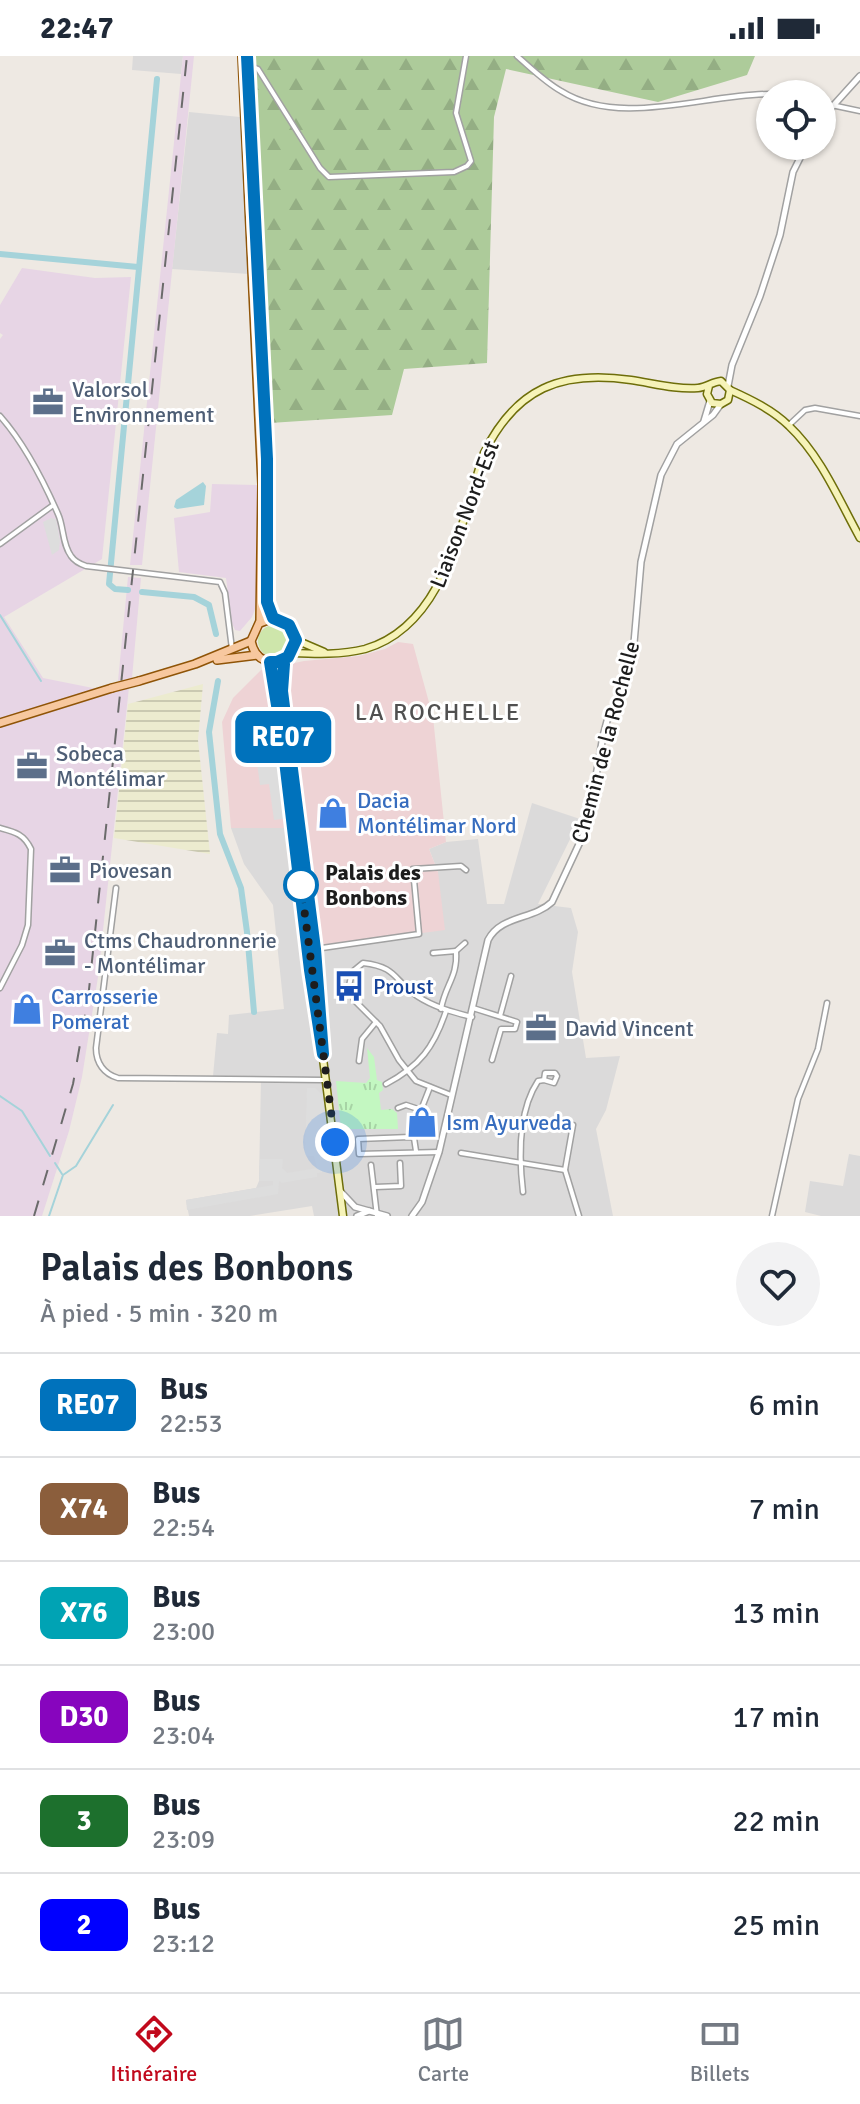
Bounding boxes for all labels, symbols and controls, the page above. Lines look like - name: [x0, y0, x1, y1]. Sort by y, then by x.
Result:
- text: 22:47: [40, 10, 114, 47]
- map controls: [756, 80, 836, 160]
- button: locate: [756, 80, 836, 160]
- place label: Valorsol Environnement: [72, 376, 215, 428]
- office icon: Valorsol Environnement: [31, 385, 65, 419]
- street label: Liaison Nord-Est: [424, 436, 505, 592]
- street label: Chemin de la Rochelle: [566, 638, 645, 846]
- district label: LA ROCHELLE: [355, 697, 521, 727]
- line badge: RE07: [227, 711, 339, 763]
- text: RE07: [251, 720, 315, 754]
- place label: Sobeca Montélimar: [56, 740, 165, 792]
- office icon: Sobeca Montélimar: [15, 749, 49, 783]
- place label: Dacia Montélimar Nord: [357, 787, 517, 839]
- shop icon: Dacia Montélimar Nord: [316, 796, 350, 830]
- office icon: Piovesan: [48, 853, 82, 887]
- place label: Piovesan: [89, 857, 172, 884]
- place label: Palais des Bonbons: [325, 859, 421, 911]
- marker: Palais des Bonbons: [284, 868, 318, 902]
- place label: Ctms Chaudronnerie - Montélimar: [84, 927, 277, 979]
- office icon: Ctms Chaudronnerie - Montélimar: [43, 936, 77, 970]
- bus stop icon: Proust: [332, 969, 366, 1003]
- place label: Proust: [373, 973, 434, 1000]
- place label: Carrosserie Pomerat: [51, 983, 158, 1035]
- shop icon: Carrosserie Pomerat: [10, 992, 44, 1026]
- office icon: David Vincent: [524, 1011, 558, 1045]
- place label: David Vincent: [565, 1015, 694, 1042]
- shop icon: Ism Ayurveda: [405, 1105, 439, 1139]
- place label: Ism Ayurveda: [446, 1109, 572, 1136]
- your location: [315, 1122, 355, 1162]
- button: heart: [736, 1242, 820, 1326]
- text: Palais des Bonbons: [40, 1244, 353, 1291]
- text: À pied · 5 min · 320 m: [40, 1298, 278, 1330]
- text: Bus: [160, 1371, 208, 1408]
- text: 6 min: [749, 1387, 820, 1424]
- text: RE07: [56, 1388, 120, 1422]
- text: 22:53: [160, 1408, 223, 1440]
- text: Bus: [152, 1475, 200, 1512]
- text: 7 min: [749, 1491, 820, 1528]
- text: X74: [60, 1492, 108, 1526]
- text: 22:54: [152, 1512, 215, 1544]
- text: Bus: [152, 1579, 200, 1616]
- text: 13 min: [733, 1595, 820, 1632]
- text: X76: [60, 1596, 108, 1630]
- text: 23:00: [152, 1616, 215, 1648]
- text: Bus: [152, 1683, 200, 1720]
- text: 17 min: [733, 1699, 820, 1736]
- text: D30: [60, 1700, 108, 1734]
- text: 23:04: [152, 1720, 215, 1752]
- text: Bus: [152, 1787, 200, 1824]
- text: 22 min: [733, 1803, 820, 1840]
- text: 3: [76, 1804, 92, 1838]
- text: 23:09: [152, 1824, 215, 1856]
- text: Bus: [152, 1891, 200, 1928]
- text: 25 min: [733, 1907, 820, 1944]
- text: 2: [76, 1908, 92, 1942]
- text: 23:12: [152, 1928, 215, 1960]
- tab: Itinéraire: [110, 2012, 197, 2087]
- tab: Carte: [418, 2012, 469, 2087]
- tab: Billets: [690, 2012, 750, 2087]

